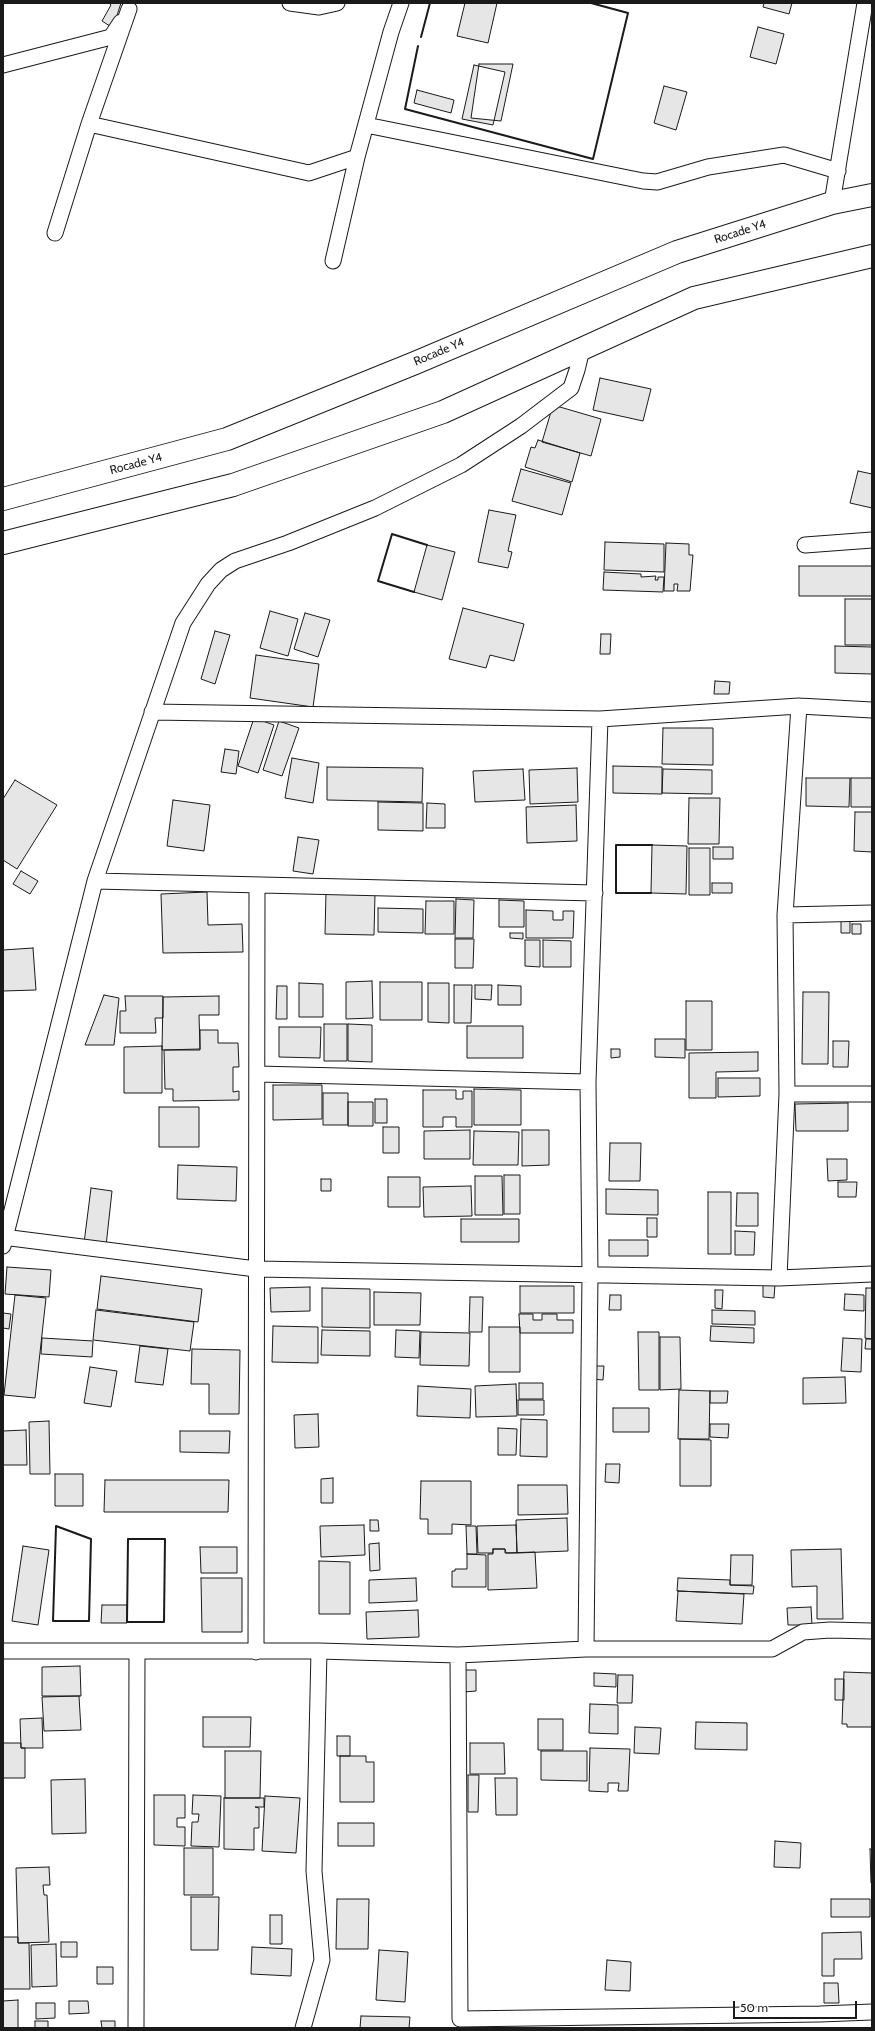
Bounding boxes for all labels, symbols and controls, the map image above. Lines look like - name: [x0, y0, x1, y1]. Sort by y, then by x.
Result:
- street label: Rocade Y4: [712, 217, 768, 247]
- street label: Rocade Y4: [412, 335, 466, 369]
- street label: Rocade Y4: [108, 450, 164, 478]
- scale bar: [735, 1993, 859, 2019]
- text: 50 m: [740, 2000, 768, 2015]

